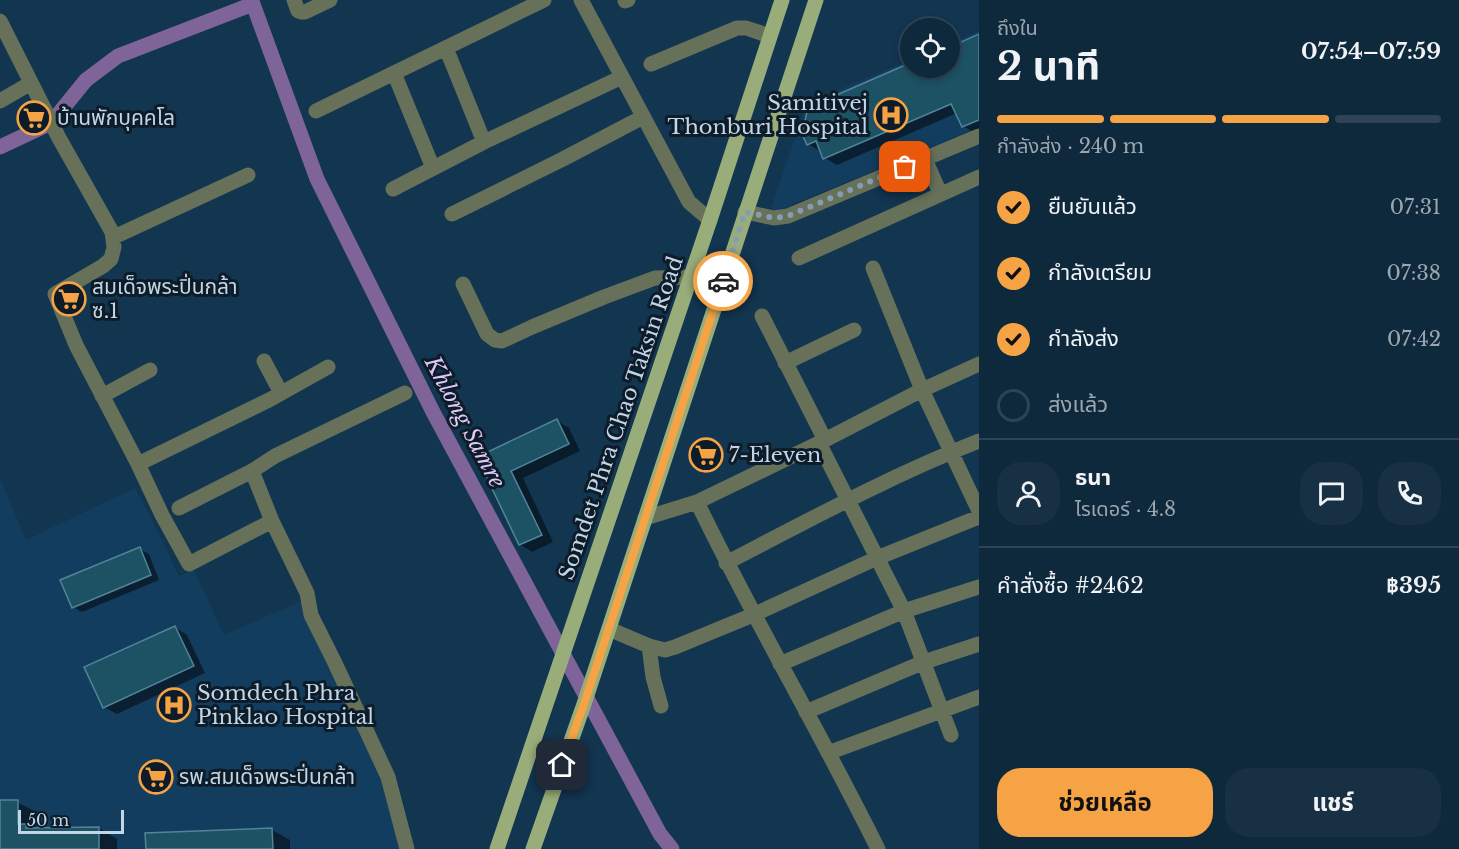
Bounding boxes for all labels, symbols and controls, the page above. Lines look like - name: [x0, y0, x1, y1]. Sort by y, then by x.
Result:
- text: ถึงใน: [997, 16, 1038, 40]
- map controls: [900, 18, 960, 78]
- button: locate: [900, 18, 960, 78]
- text: 07:54–07:59: [1301, 38, 1441, 65]
- text: 2 นาที: [997, 42, 1100, 91]
- place label: Samitivej Thonburi Hospital: [668, 90, 868, 140]
- hospital icon: Samitivej Thonburi Hospital: [873, 97, 909, 133]
- supermarket icon: บ้านพักบุคคโล: [16, 100, 52, 136]
- place label: บ้านพักบุคคโล: [57, 105, 175, 131]
- text: กำลังส่ง · 240 m: [997, 134, 1144, 158]
- pin: [879, 141, 930, 192]
- icon: bag: [888, 150, 921, 183]
- icon: check: [997, 191, 1030, 224]
- text: ยืนยันแล้ว: [1048, 193, 1137, 220]
- text: 07:31: [1390, 195, 1441, 219]
- courier: [693, 251, 753, 311]
- street label: Somdet Phra Chao Taksin Road: [553, 253, 689, 583]
- icon: check: [997, 257, 1030, 290]
- text: กำลังเตรียม: [1048, 259, 1152, 286]
- text: 07:38: [1387, 261, 1441, 285]
- icon: car: [707, 265, 740, 298]
- place label: สมเด็จพระปิ่นกล้า ซ.1: [92, 273, 238, 324]
- supermarket icon: สมเด็จพระปิ่นกล้า ซ.1: [51, 281, 87, 317]
- icon: check: [997, 323, 1030, 356]
- text: กำลังส่ง: [1048, 325, 1119, 352]
- text: 07:42: [1387, 327, 1441, 351]
- water label: Khlong Samre: [418, 351, 511, 493]
- text: ส่งแล้ว: [1048, 391, 1108, 418]
- supermarket icon: 7-Eleven: [688, 437, 724, 473]
- place label: 7-Eleven: [729, 442, 821, 468]
- button: person: [997, 462, 1060, 525]
- button: chat: [1300, 462, 1363, 525]
- button: phone: [1378, 462, 1441, 525]
- text: ธนา: [1075, 464, 1111, 491]
- text: ไรเดอร์ · 4.8: [1075, 497, 1176, 521]
- text: คำสั่งซื้อ #2462: [997, 572, 1144, 599]
- text: ฿395: [1386, 572, 1441, 599]
- place label: Somdech Phra Pinklao Hospital: [197, 680, 374, 730]
- hospital icon: Somdech Phra Pinklao Hospital: [156, 687, 192, 723]
- pin: [536, 739, 587, 790]
- icon: home: [545, 748, 578, 781]
- supermarket icon: รพ.สมเด็จพระปิ่นกล้า: [138, 759, 174, 795]
- place label: รพ.สมเด็จพระปิ่นกล้า: [179, 763, 355, 790]
- button: ช่วยเหลือ: [997, 768, 1213, 837]
- button: แชร์: [1225, 768, 1441, 837]
- scale bar: [18, 807, 124, 834]
- text: 50 m: [27, 810, 69, 830]

